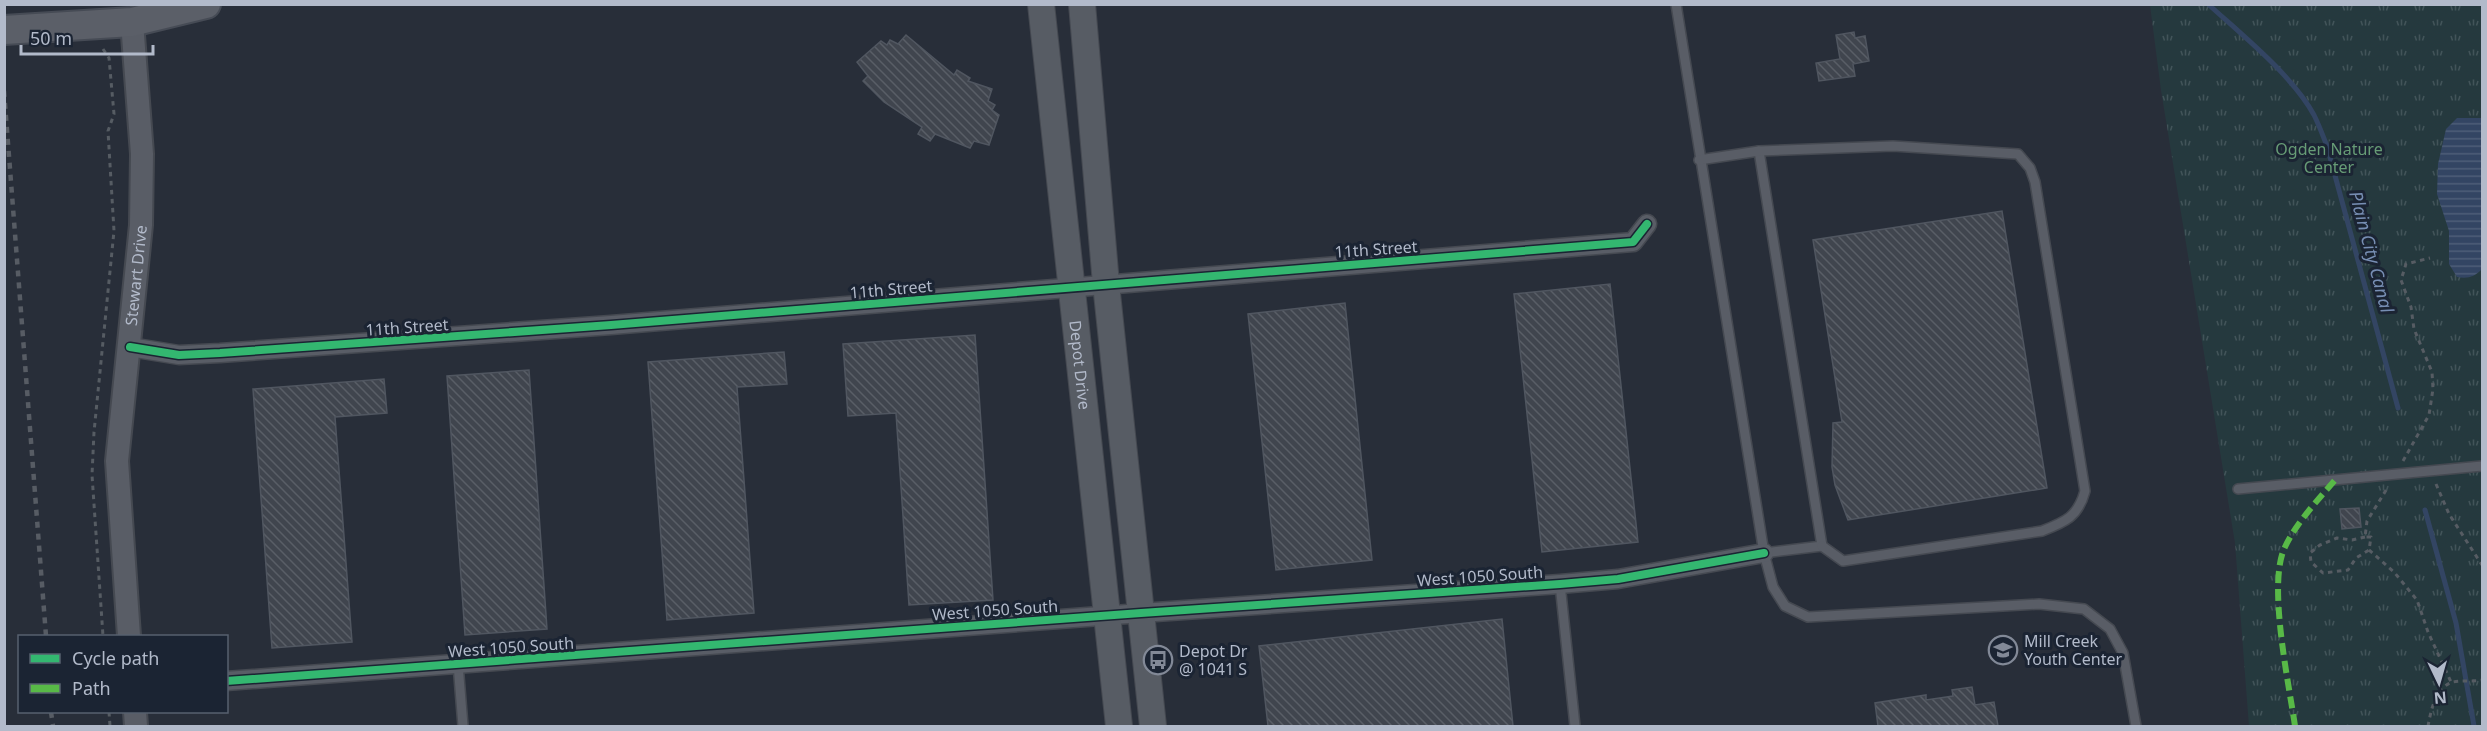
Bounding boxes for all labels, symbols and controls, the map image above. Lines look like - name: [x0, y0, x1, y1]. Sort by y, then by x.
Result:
- scale bar: [21, 18, 153, 56]
- text: 50 m: [30, 26, 72, 50]
- park label: Ogden Nature Center: [2275, 138, 2383, 178]
- water label: Plain City Canal: [2344, 188, 2400, 316]
- street label: Stewart Drive: [120, 224, 152, 327]
- street label: 11th Street: [1334, 235, 1418, 263]
- street label: 11th Street: [849, 274, 933, 304]
- street label: 11th Street: [365, 313, 449, 341]
- street label: Depot Drive: [1064, 319, 1096, 411]
- street label: West 1050 South: [1416, 561, 1544, 591]
- street label: West 1050 South: [931, 595, 1059, 625]
- place label: Mill Creek Youth Center: [2024, 630, 2122, 670]
- street label: West 1050 South: [447, 632, 575, 662]
- school or university icon: Mill Creek Youth Center: [1987, 634, 2019, 666]
- legend: [18, 635, 228, 713]
- place label: Depot Dr @ 1041 S: [1179, 640, 1248, 680]
- bus stop icon: Depot Dr @ 1041 S: [1142, 644, 1174, 676]
- text: Cycle path: [72, 646, 159, 670]
- north arrow: [2409, 653, 2469, 713]
- text: Path: [72, 676, 111, 700]
- text: N: [2433, 686, 2448, 709]

